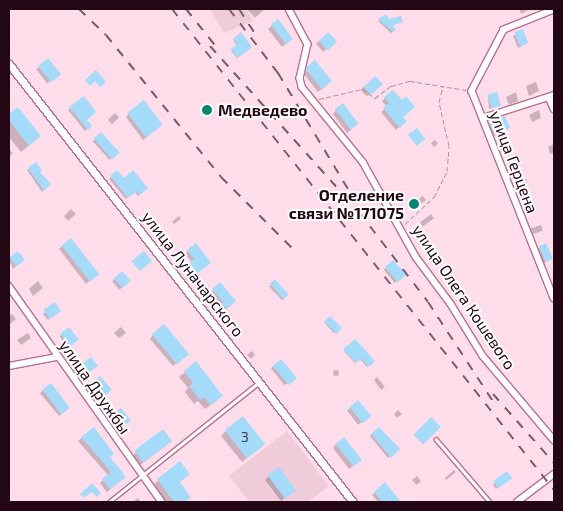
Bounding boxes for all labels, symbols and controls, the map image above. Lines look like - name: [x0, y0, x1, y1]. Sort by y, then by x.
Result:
- place label: Медведево: [218, 100, 308, 120]
- marker: Медведево: [200, 103, 214, 117]
- street label: улица Герцена: [486, 108, 542, 216]
- place label: Отделение связи №171075: [289, 185, 404, 223]
- marker: Отделение связи №171075: [408, 198, 420, 210]
- street label: улица Луначарского: [138, 207, 248, 341]
- street label: улица Олега Кошевого: [408, 221, 520, 373]
- street label: улица Дружбы: [55, 336, 135, 438]
- house number: 3: [241, 429, 249, 445]

